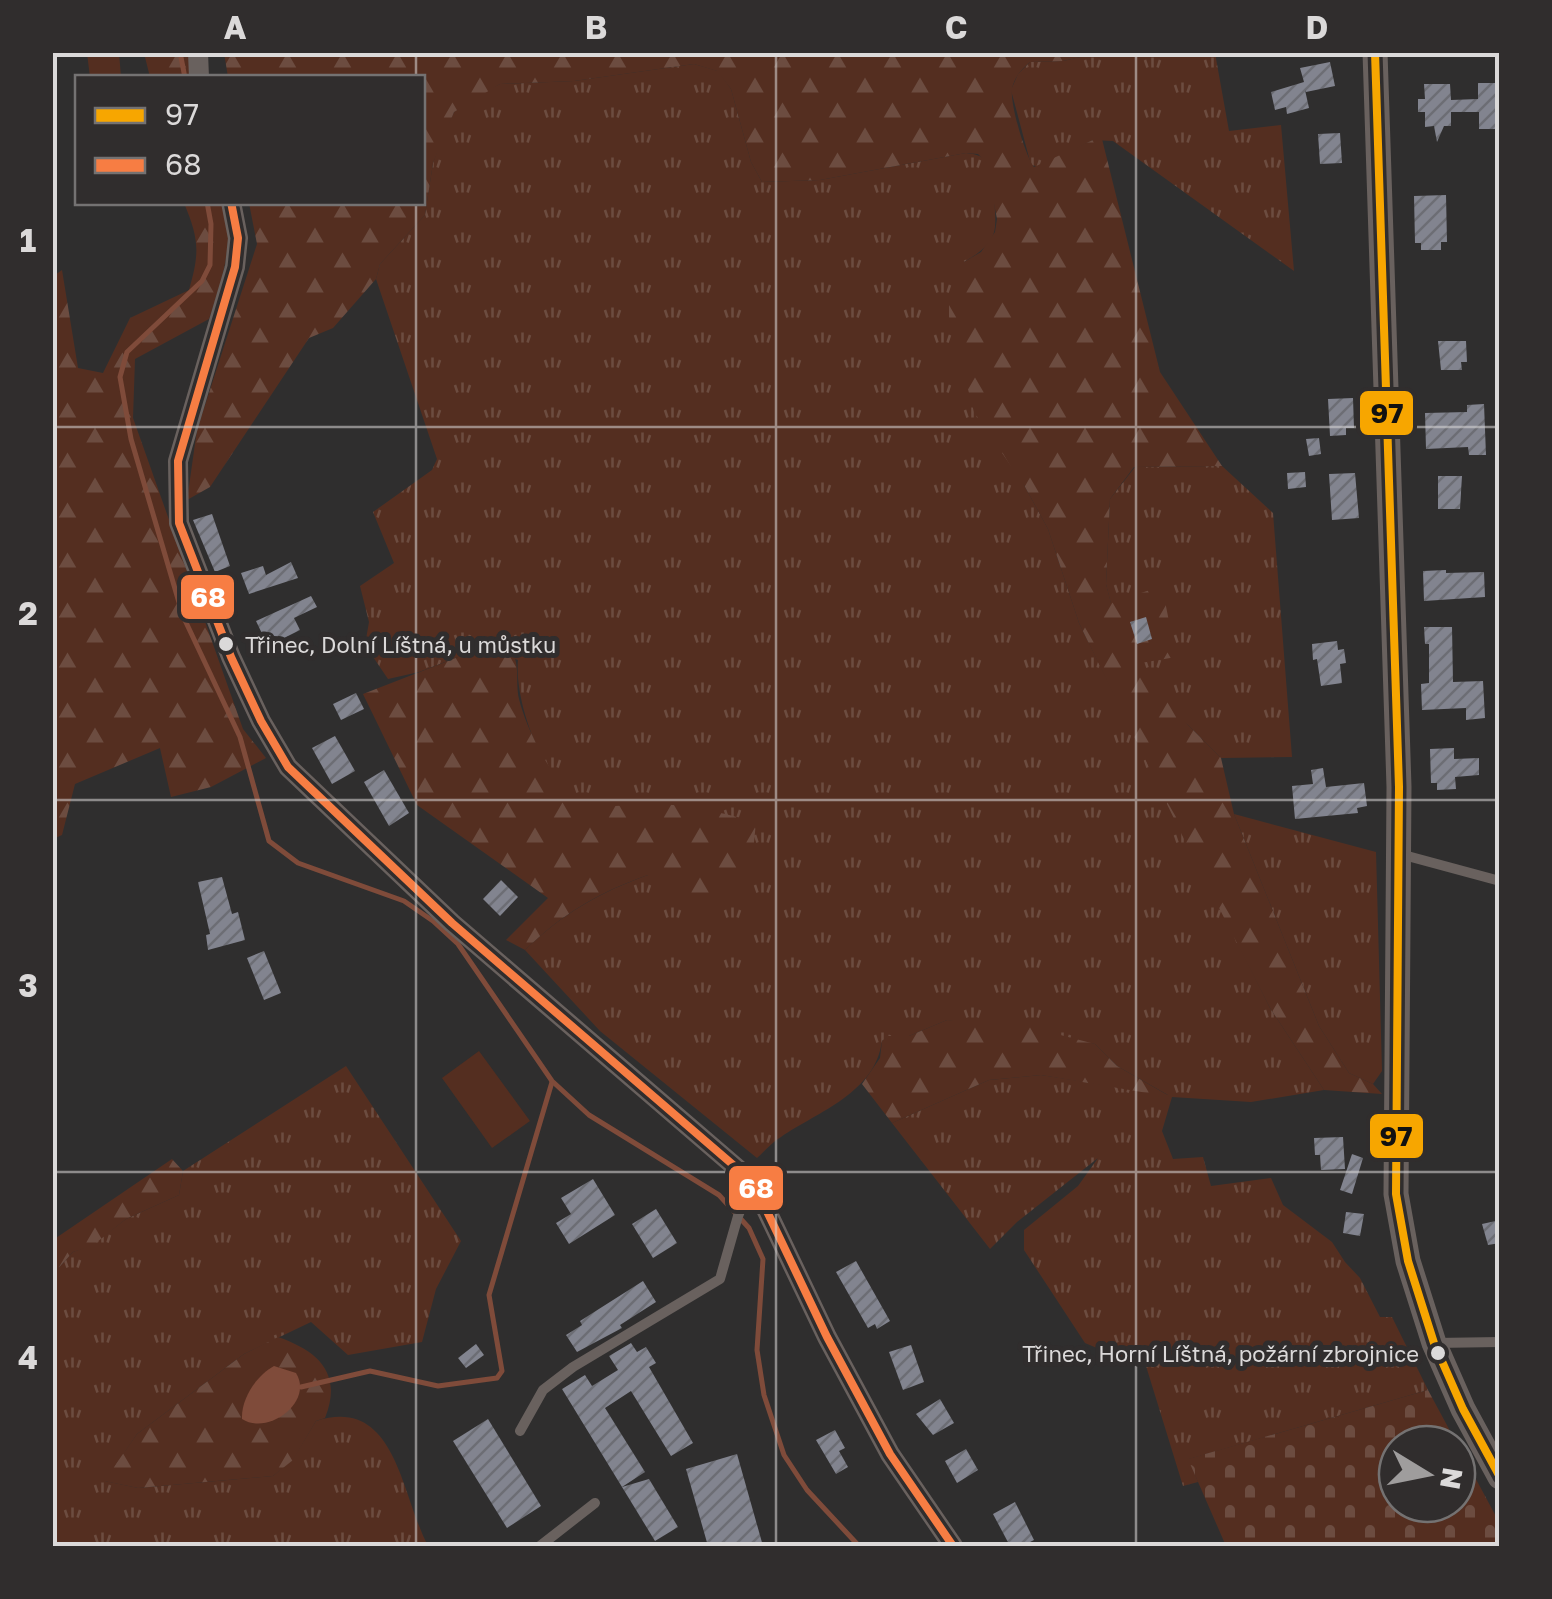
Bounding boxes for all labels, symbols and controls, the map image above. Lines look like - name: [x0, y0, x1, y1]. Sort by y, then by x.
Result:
- text: A: [224, 8, 247, 46]
- text: B: [585, 8, 607, 46]
- text: C: [945, 8, 967, 46]
- text: D: [1306, 8, 1328, 46]
- legend: [75, 75, 425, 205]
- text: 97: [165, 96, 199, 132]
- text: 68: [165, 146, 201, 182]
- text: 1: [20, 221, 36, 259]
- line badge: 97: [1358, 389, 1415, 437]
- text: 97: [1370, 396, 1404, 429]
- line badge: 68: [179, 573, 236, 621]
- text: 68: [190, 580, 226, 613]
- text: 2: [18, 594, 38, 632]
- place label: Třinec, Dolní Líštná, u můstku: [245, 631, 556, 658]
- marker: Třinec, Dolní Líštná, u můstku: [216, 634, 236, 654]
- text: 3: [18, 966, 38, 1004]
- line badge: 97: [1368, 1112, 1425, 1160]
- text: 97: [1379, 1119, 1413, 1152]
- line badge: 68: [727, 1164, 785, 1212]
- text: 68: [738, 1171, 774, 1204]
- text: 4: [18, 1338, 38, 1376]
- place label: Třinec, Horní Líštná, požární zbrojnice: [1022, 1340, 1419, 1367]
- marker: Třinec, Horní Líštná, požární zbrojnice: [1428, 1343, 1448, 1363]
- north arrow: [1377, 1424, 1477, 1524]
- text: N: [1434, 1465, 1470, 1492]

